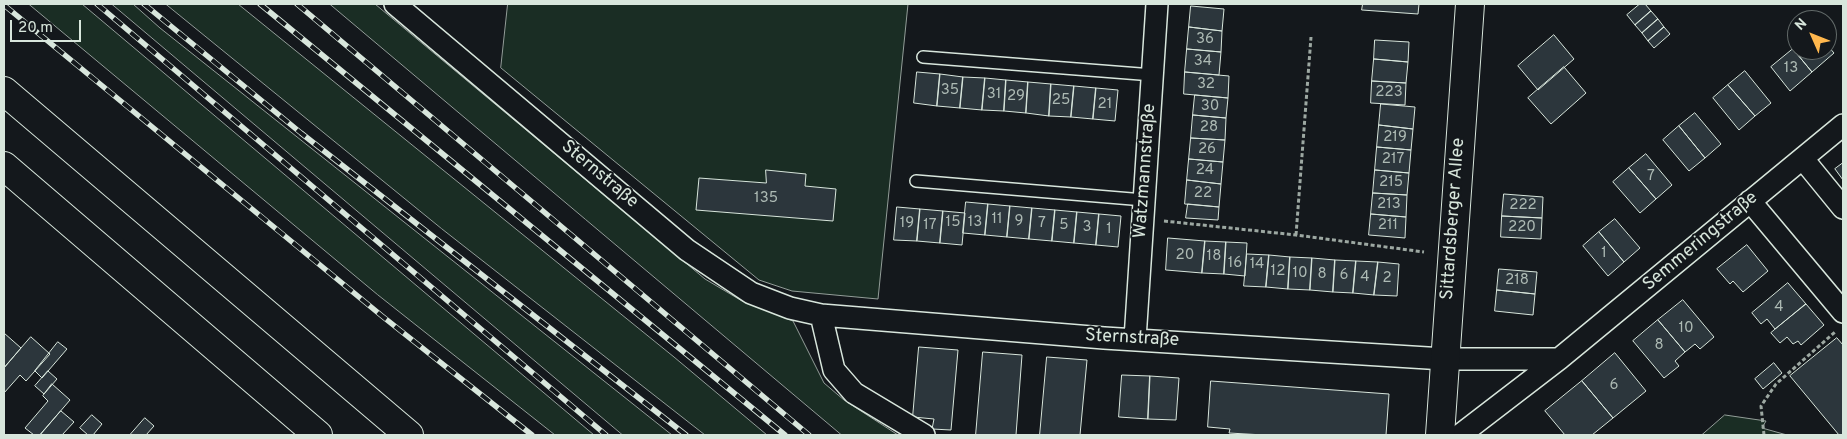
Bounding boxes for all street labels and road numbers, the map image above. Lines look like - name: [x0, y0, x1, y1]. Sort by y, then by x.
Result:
- street label: Watzmannstraße: [1131, 103, 1161, 239]
- street label: Sternstraße: [556, 136, 642, 214]
- street label: Sittardsberger Allee: [1438, 137, 1470, 301]
- street label: Semmeringstraße: [1639, 188, 1763, 296]
- street label: Sternstraße: [1084, 326, 1180, 352]

